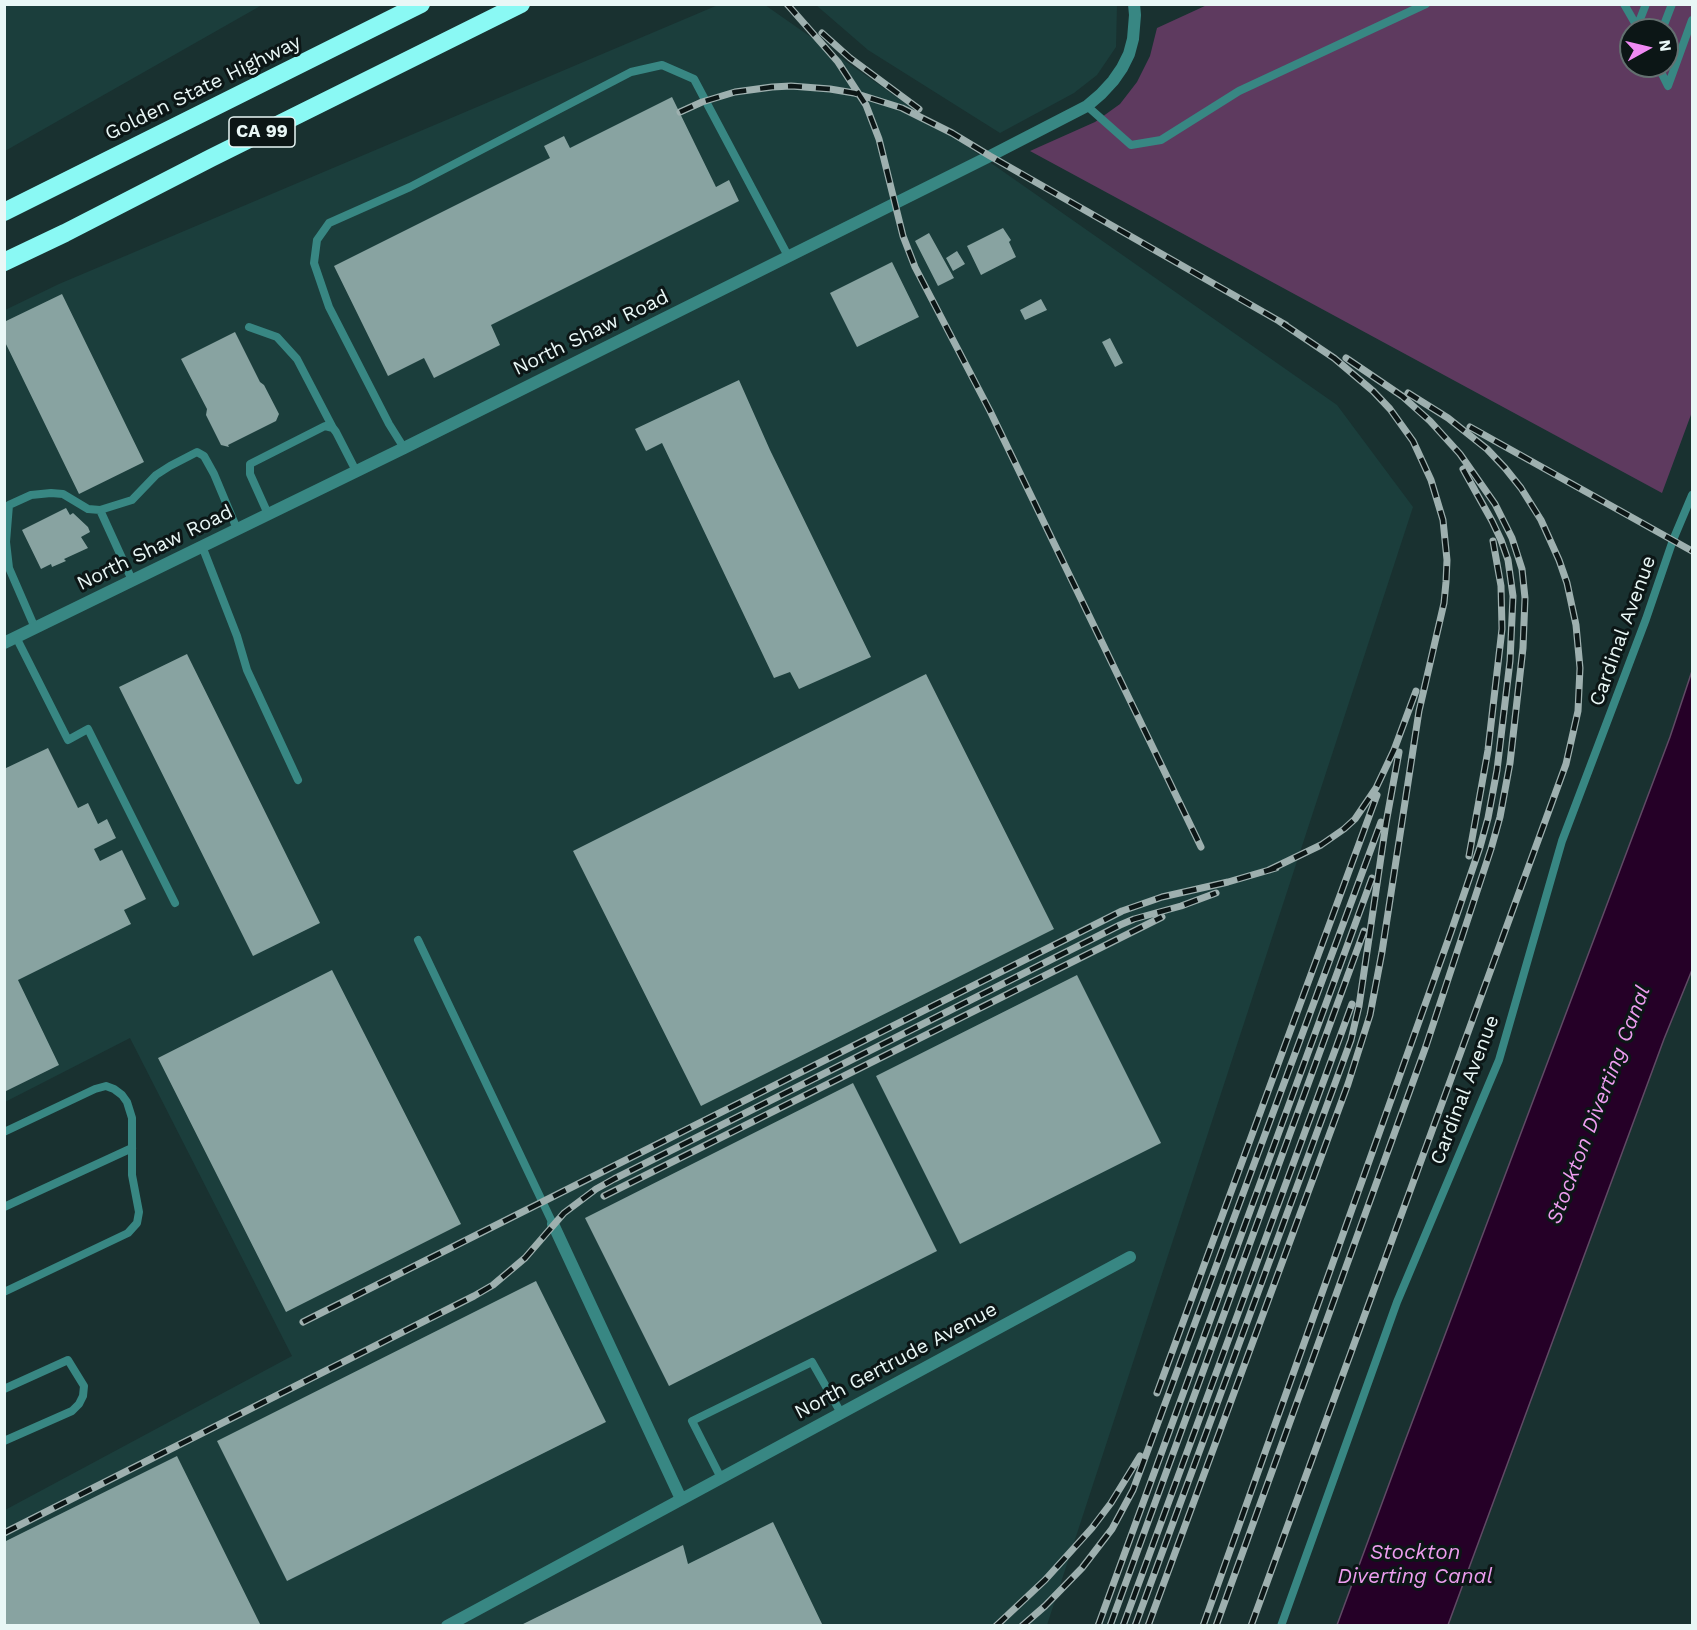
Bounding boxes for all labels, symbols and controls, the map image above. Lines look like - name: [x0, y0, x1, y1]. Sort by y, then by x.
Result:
- north arrow: [1619, 18, 1679, 78]
- street label: Golden State Highway: [101, 30, 305, 146]
- text: N: [1655, 39, 1676, 53]
- road number: CA 99: [229, 117, 295, 147]
- street label: North Shaw Road: [509, 285, 673, 381]
- street label: North Shaw Road: [73, 500, 237, 596]
- street label: Cardinal Avenue: [1585, 553, 1661, 709]
- water label: Stockton Diverting Canal: [1542, 982, 1656, 1228]
- street label: Cardinal Avenue: [1425, 1012, 1505, 1168]
- street label: North Gertrude Avenue: [791, 1297, 1001, 1425]
- water label: Stockton Diverting Canal: [1337, 1540, 1493, 1590]

